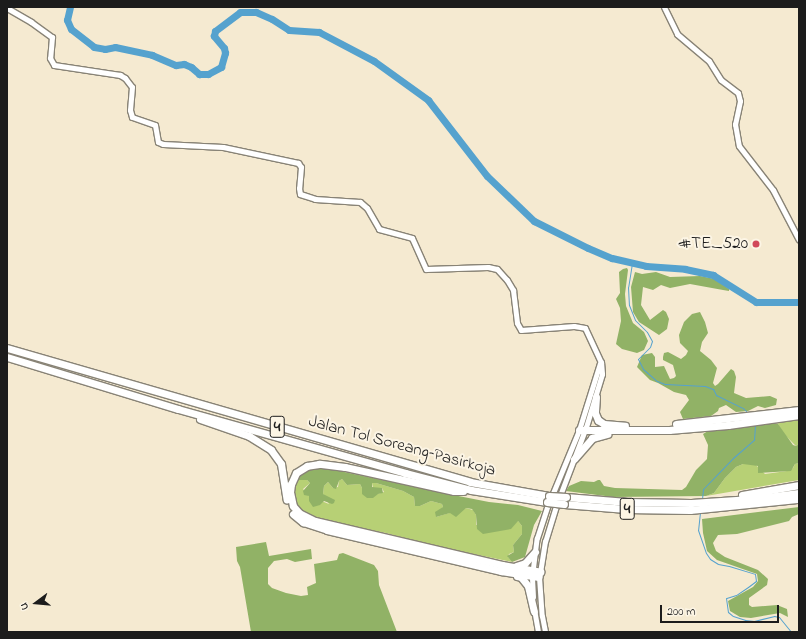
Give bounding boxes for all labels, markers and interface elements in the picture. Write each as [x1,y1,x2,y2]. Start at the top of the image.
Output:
place label: #TE_520 [678,234,748,254]
marker: #TE_520 [751,239,761,249]
street label: Jalan Tol Soreang–Pasirkoja [306,411,498,481]
road number: 4 [269,413,285,441]
road number: 4 [619,495,635,523]
north arrow [16,583,56,623]
scale bar [662,597,781,623]
text: U [16,601,33,612]
text: 200 m [667,603,696,621]

